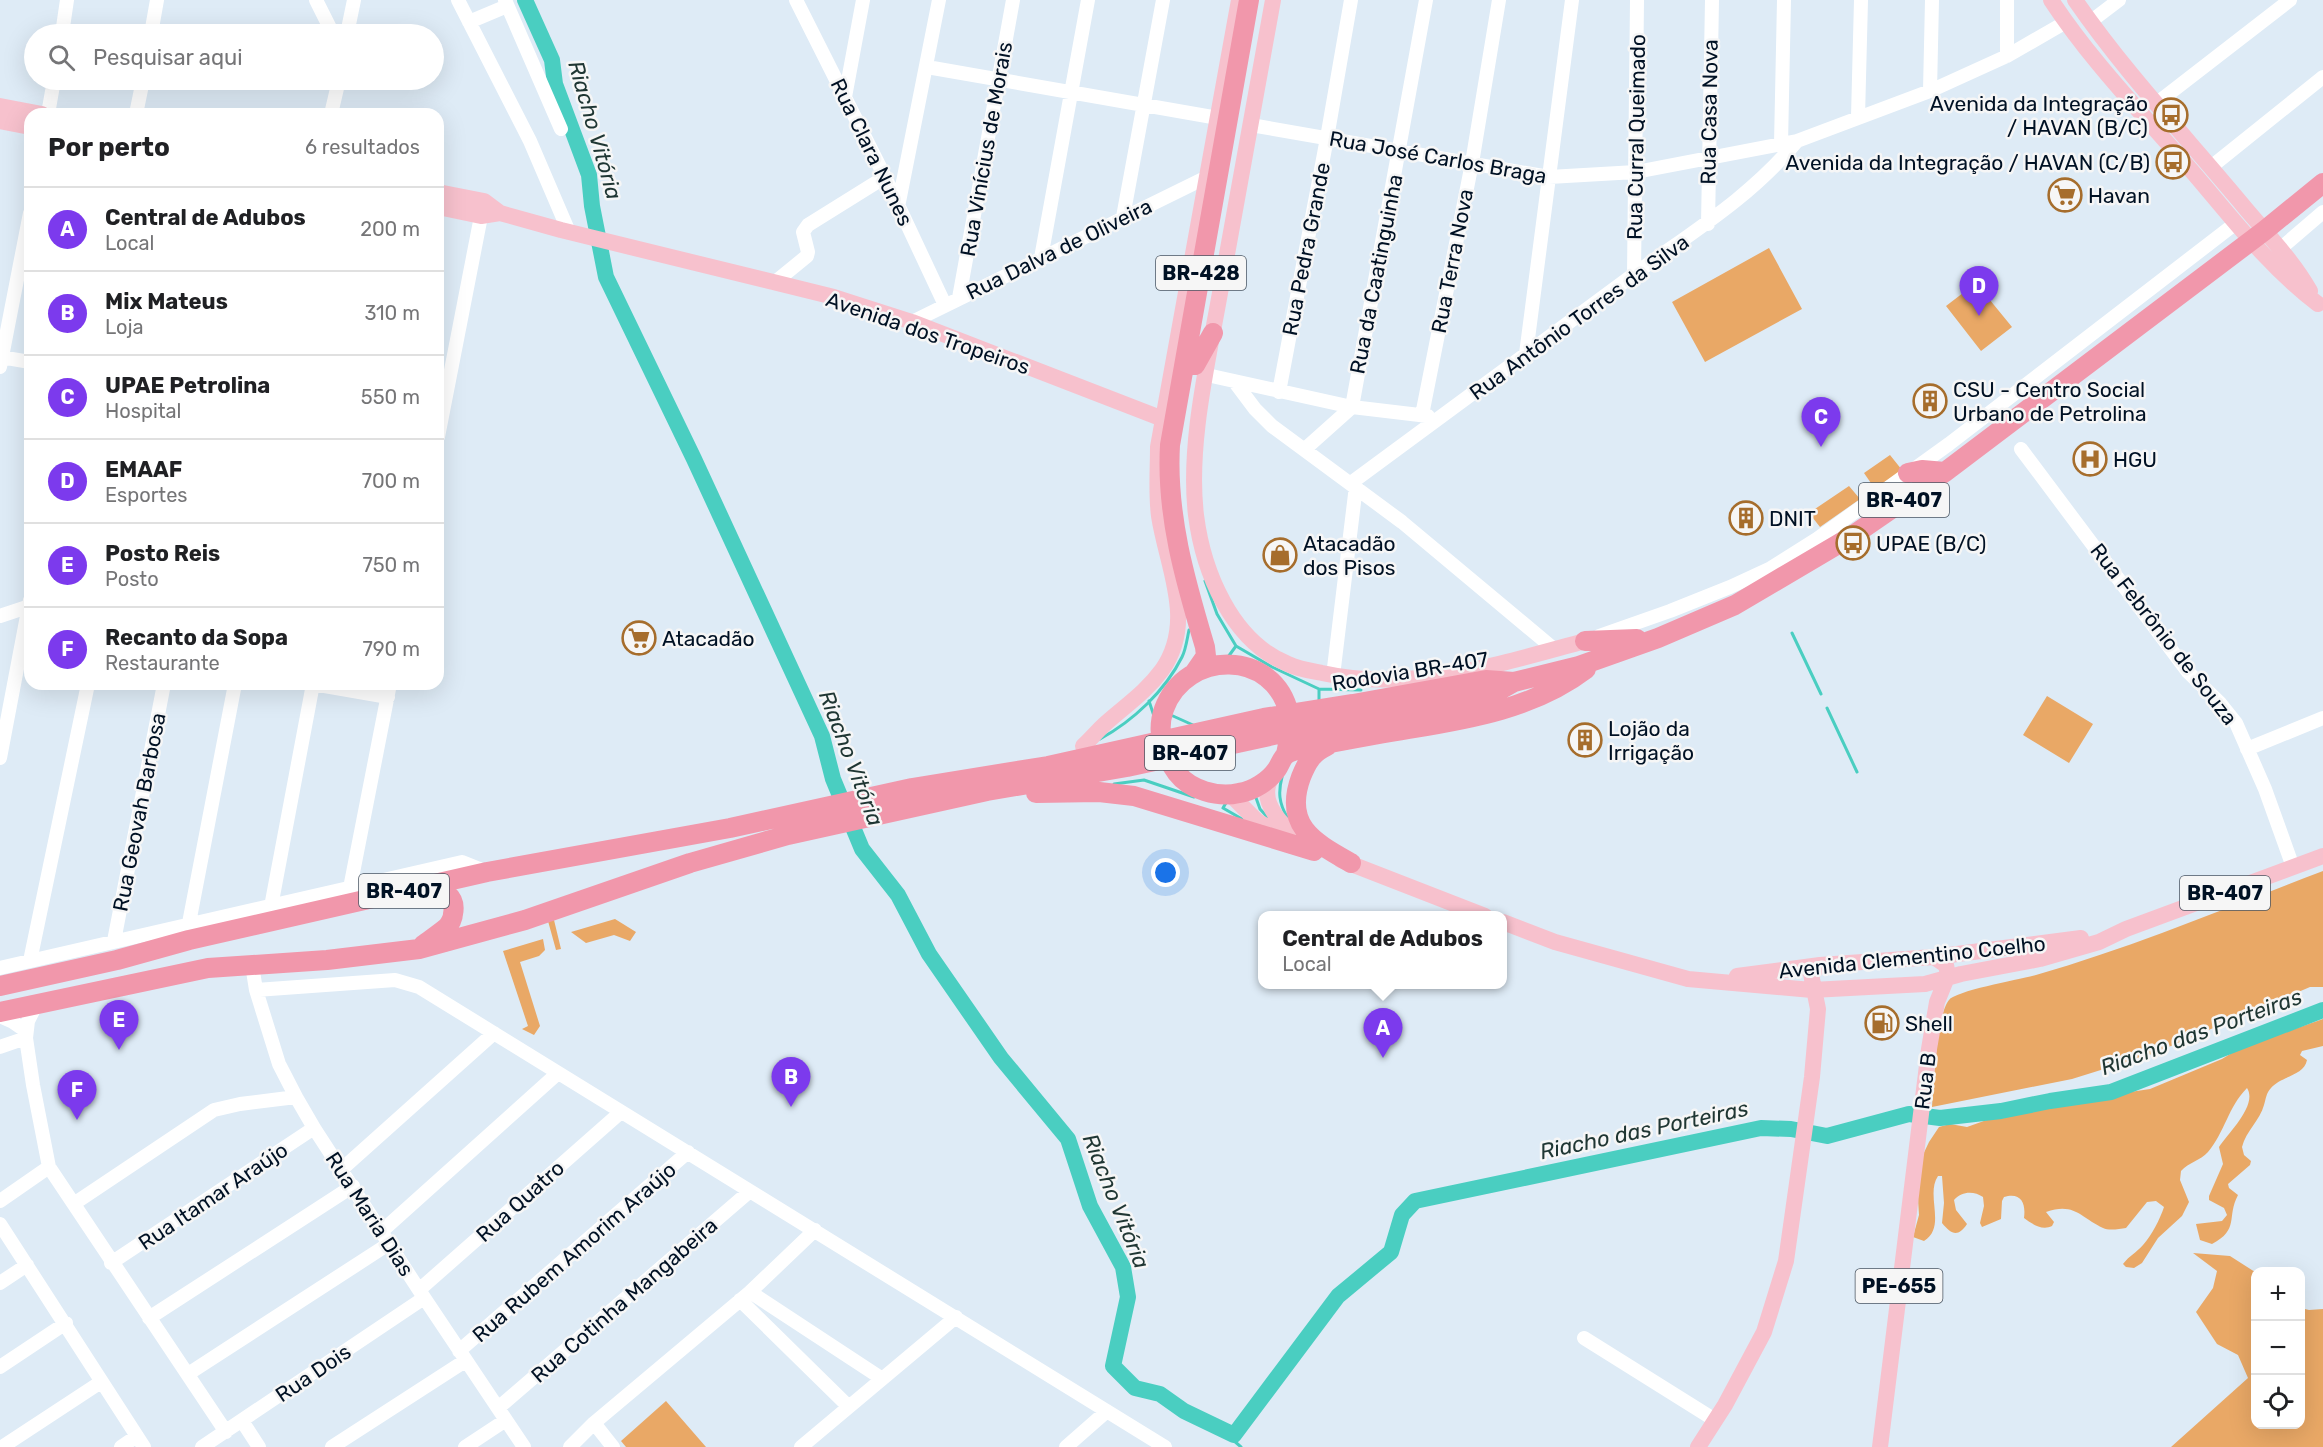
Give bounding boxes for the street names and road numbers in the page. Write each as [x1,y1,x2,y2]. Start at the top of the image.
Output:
street label: Rua Curral Queimado [1622,34,1650,240]
street label: Rua Casa Nova [1695,39,1723,185]
street label: Rua Vinícius de Morais [955,40,1017,258]
street label: Rua Clara Nunes [826,74,918,230]
street label: Rua José Carlos Braga [1327,126,1549,188]
street label: Rua Pedra Grande [1277,160,1335,338]
street label: Rua da Caatinguinha [1344,172,1408,376]
street label: Rua Terra Nova [1426,187,1478,335]
street label: Rua Dalva de Oliveira [962,193,1156,305]
street label: Rua Antônio Torres da Silva [1465,229,1693,405]
road number: BR-428 [1156,256,1246,290]
street label: Avenida dos Tropeiros [823,286,1033,380]
road number: BR-407 [1859,483,1949,517]
street label: Rua Febrônio de Souza [2085,538,2243,730]
street label: Rodovia BR-407 [1330,646,1490,696]
street label: Rua Geovah Barbosa [107,710,171,914]
road number: BR-407 [1145,736,1235,770]
road number: BR-407 [359,874,449,908]
road number: BR-407 [2180,876,2270,910]
street label: Avenida Clementino Coelho [1777,931,2047,983]
street label: Rua B [1909,1051,1941,1111]
street label: Rua Itamar Araújo [134,1137,292,1255]
street label: Rua Maria Dias [321,1147,419,1281]
street label: Rua Quatro [471,1155,569,1247]
street label: Rua Rubem Amorim Araújo [467,1157,681,1347]
street label: Rua Cotinha Mangabeira [526,1212,722,1388]
road number: PE-655 [1856,1269,1942,1303]
street label: Rua Dois [271,1339,355,1407]

